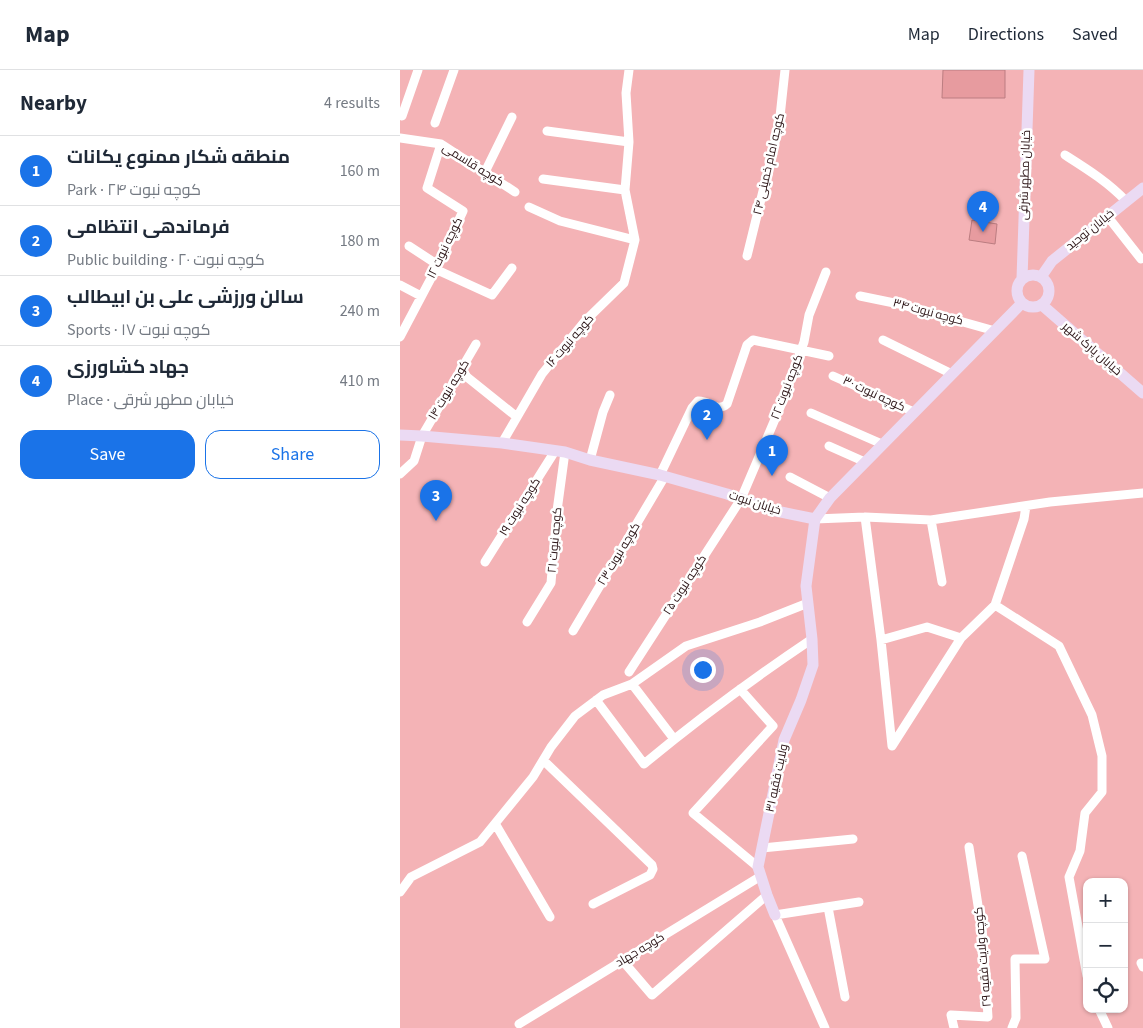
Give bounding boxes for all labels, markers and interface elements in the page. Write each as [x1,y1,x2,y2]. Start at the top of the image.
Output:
text: Map [25,17,70,52]
text: Map [908,22,940,47]
text: Directions [968,22,1044,47]
text: Saved [1072,22,1118,47]
text: Nearby [20,88,87,118]
text: 4 results [324,92,380,114]
street label: کوچه امام خمینی ۲۴ [749,111,789,217]
street label: خیابان مطهر شرقی [1015,130,1035,220]
street label: کوچه قاسمی [439,139,507,191]
text: منطقه شکار ممنوع یکانات [67,144,290,171]
text: 1 [32,160,40,182]
text: 160 m [340,160,380,182]
text: Park · کوچه نبوت ۲۴ [67,179,201,201]
pin: 4 [967,191,999,232]
street label: خیابان توحید [1062,205,1118,255]
text: فرماندهی انتظامی [67,214,230,241]
street label: کوچه نبوت ۱۲ [423,215,467,281]
text: 2 [32,230,40,252]
text: 180 m [340,230,380,252]
text: Public building · کوچه نبوت ۲۰ [67,249,265,271]
text: سالن ورزشی علی بن ابیطالب [67,284,304,311]
street label: کوچه نبوت ۳۴ [891,294,965,330]
text: 3 [32,300,40,322]
text: 240 m [340,300,380,322]
street label: کوچه نبوت ۱۶ [542,311,598,371]
street label: خیابان پارک شهر [1058,318,1126,380]
text: Sports · کوچه نبوت ۱۷ [67,319,211,341]
street label: کوچه نبوت ۲۲ [767,352,807,422]
text: جهاد کشاورزی [67,354,189,381]
street label: کوچه نبوت ۱۴ [424,357,474,423]
text: 4 [32,370,40,392]
text: 410 m [340,370,380,392]
street label: کوچه نبوت ۳۰ [840,372,908,416]
text: Place · خیابان مطهر شرقی [67,389,234,411]
pin: 2 [691,399,723,440]
button: Save [20,430,195,479]
button: Share [205,430,380,479]
pin: 1 [756,435,788,476]
street label: کوچه نبوت ۱۹ [495,475,545,539]
pin: 3 [420,480,452,521]
street label: خیابان نبوت [727,487,783,519]
street label: کوچه نبوت ۲۱ [544,506,566,574]
street label: کوچه نبوت ۲۳ [594,519,644,589]
street label: کوچه نبوت ۲۵ [659,551,711,619]
your location [690,657,716,683]
street label: ولایت فقیه ۳۱ [761,742,793,814]
map controls [1083,878,1128,1013]
button: + [1083,878,1128,923]
street label: کوچه ولایت فقیه ۲۹ [970,906,996,1008]
button: − [1083,923,1128,968]
street label: کوچه جهاد [612,929,668,971]
button: locate [1083,968,1128,1013]

